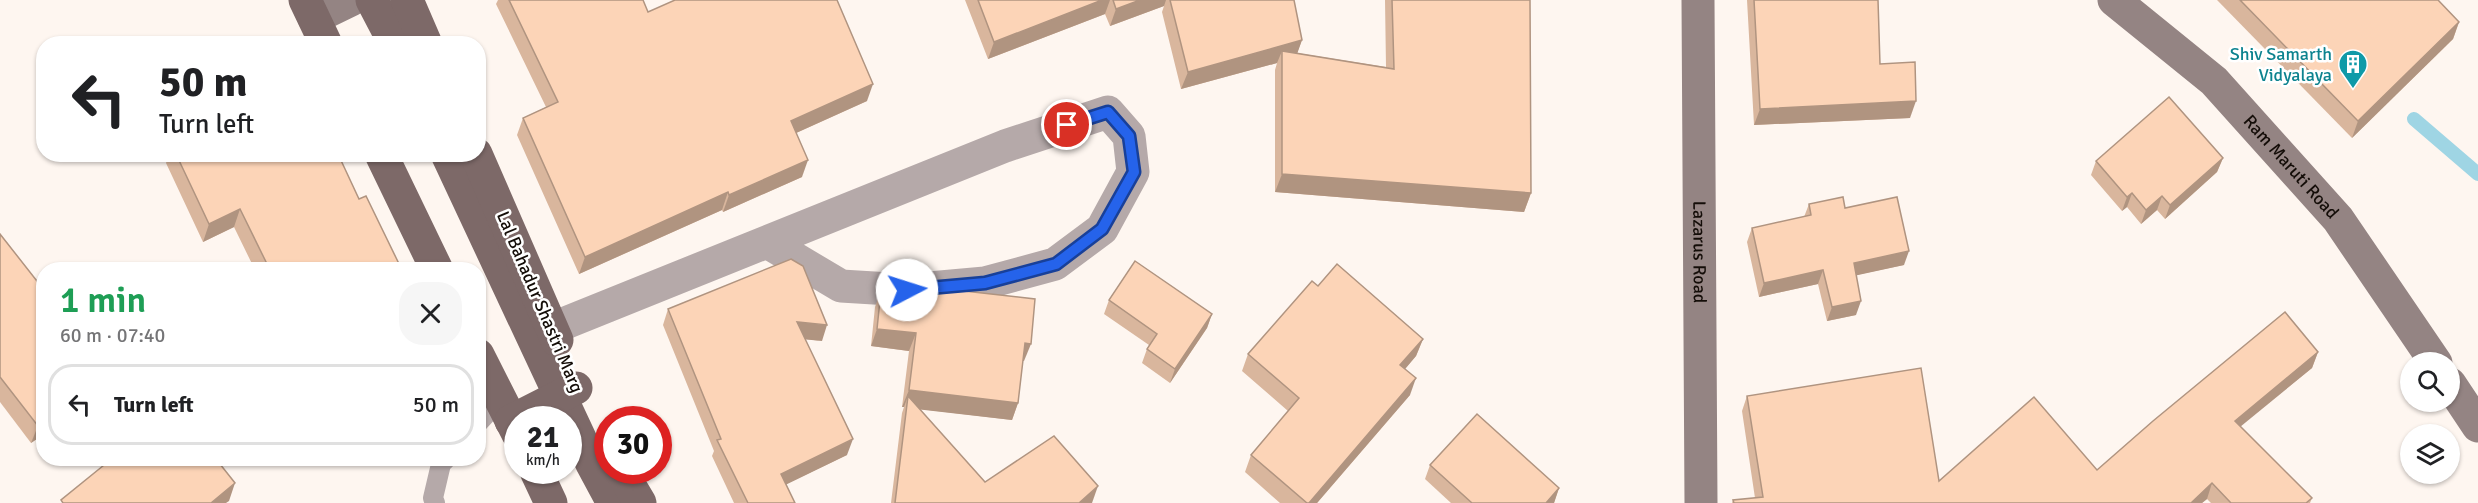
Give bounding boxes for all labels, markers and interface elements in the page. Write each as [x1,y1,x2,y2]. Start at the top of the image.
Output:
place label: Shiv Samarth Vidyalaya [2230,43,2332,86]
building icon: Shiv Samarth Vidyalaya [2337,48,2369,90]
text: 50 m [159,57,248,108]
icon: left [60,60,138,138]
pin [1041,99,1092,150]
text: Turn left [159,108,254,141]
icon: arrive [1050,108,1083,141]
street label: Ram Maruti Road [2239,110,2343,223]
street label: Lazarus Road [1688,201,1711,303]
street label: Lal Bahadur Shastri Marg [492,208,588,396]
position arrow [875,258,939,322]
text: 1 min [60,278,146,323]
button: close [399,282,462,345]
text: 60 m · 07:40 [60,323,165,348]
map controls [2400,352,2460,484]
button: search [2400,352,2460,412]
icon: left [63,388,96,421]
text: Turn left [114,391,194,418]
text: 50 m [413,391,459,418]
speed limit sign: 30 [594,406,672,484]
text: 21 [527,419,559,456]
button: layers [2400,424,2460,484]
text: km/h [526,451,560,469]

